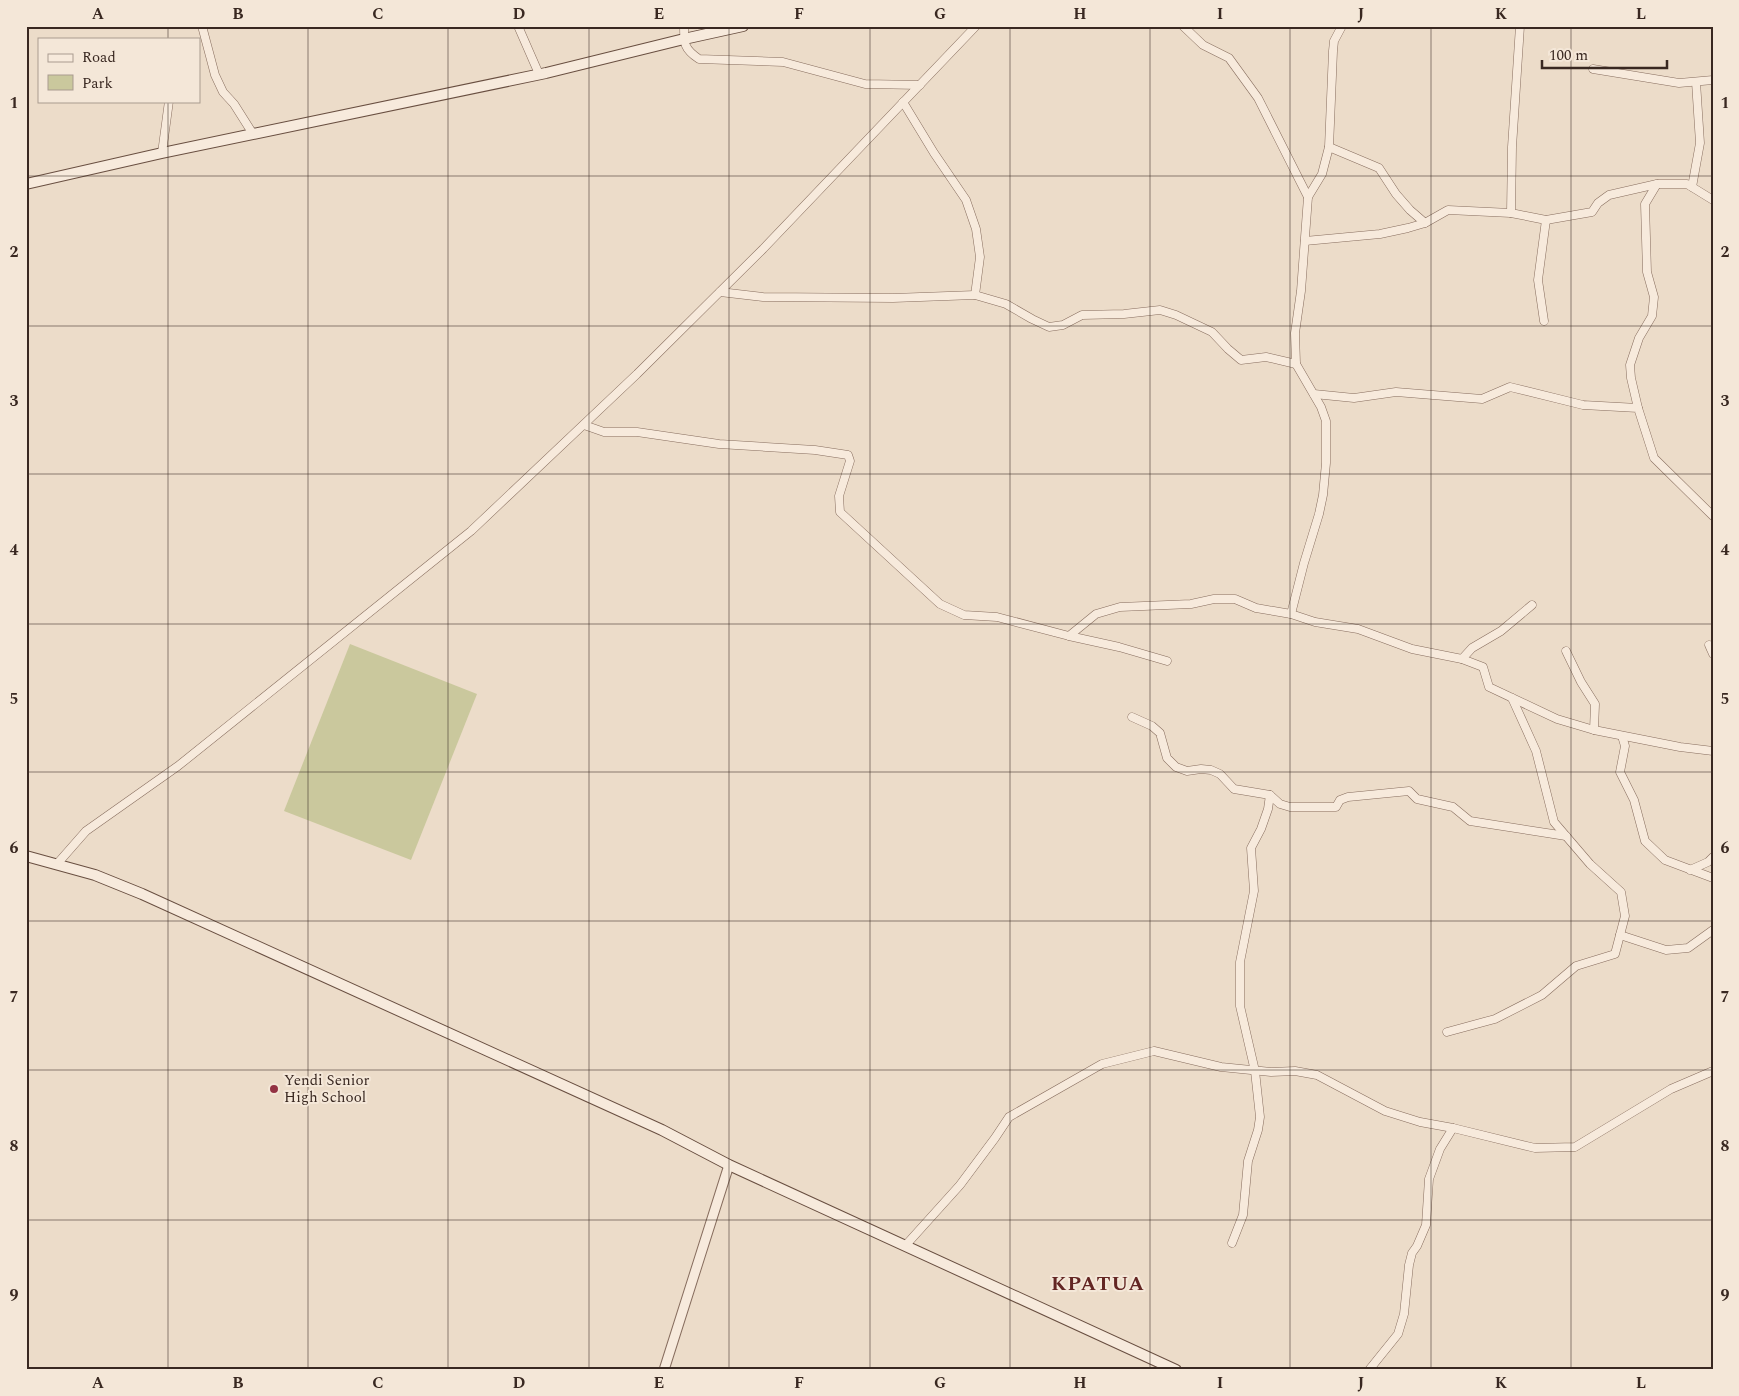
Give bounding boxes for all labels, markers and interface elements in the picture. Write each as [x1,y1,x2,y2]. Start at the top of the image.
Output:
text: A [92,2,105,26]
text: B [232,2,244,26]
text: C [372,2,384,26]
text: D [513,2,526,26]
text: E [654,2,664,26]
text: F [794,2,804,26]
text: G [934,2,946,26]
text: H [1073,2,1087,26]
text: I [1217,2,1223,26]
text: J [1358,2,1365,26]
text: K [1495,2,1508,26]
text: L [1636,2,1646,26]
legend [38,38,200,102]
scale bar [1542,38,1666,70]
text: 100 m [1549,44,1588,67]
text: Road [82,46,116,69]
text: Park [82,72,113,95]
text: 1 [10,91,18,115]
text: 1 [1721,91,1729,115]
text: 2 [10,240,19,264]
text: 2 [1721,240,1730,264]
text: 3 [10,389,19,413]
text: 3 [1721,389,1730,413]
text: 4 [10,538,19,562]
text: 4 [1721,538,1730,562]
text: 5 [10,687,18,711]
text: 5 [1721,687,1729,711]
text: 6 [10,836,19,860]
text: 6 [1721,836,1730,860]
text: 7 [10,985,19,1009]
text: 7 [1721,985,1730,1009]
place label: Yendi Senior High School [284,1069,370,1109]
marker: Yendi Senior High School [268,1083,280,1095]
text: 8 [10,1134,19,1158]
text: 8 [1721,1134,1730,1158]
district label: KPATUA [1051,1269,1145,1299]
text: 9 [10,1283,19,1307]
text: 9 [1721,1283,1730,1307]
text: A [92,1371,105,1395]
text: B [232,1371,244,1395]
text: C [372,1371,384,1395]
text: D [513,1371,526,1395]
text: E [654,1371,664,1395]
text: F [794,1371,804,1395]
text: G [934,1371,946,1395]
text: H [1073,1371,1087,1395]
text: I [1217,1371,1223,1395]
text: J [1358,1371,1365,1395]
text: K [1495,1371,1508,1395]
text: L [1636,1371,1646,1395]

